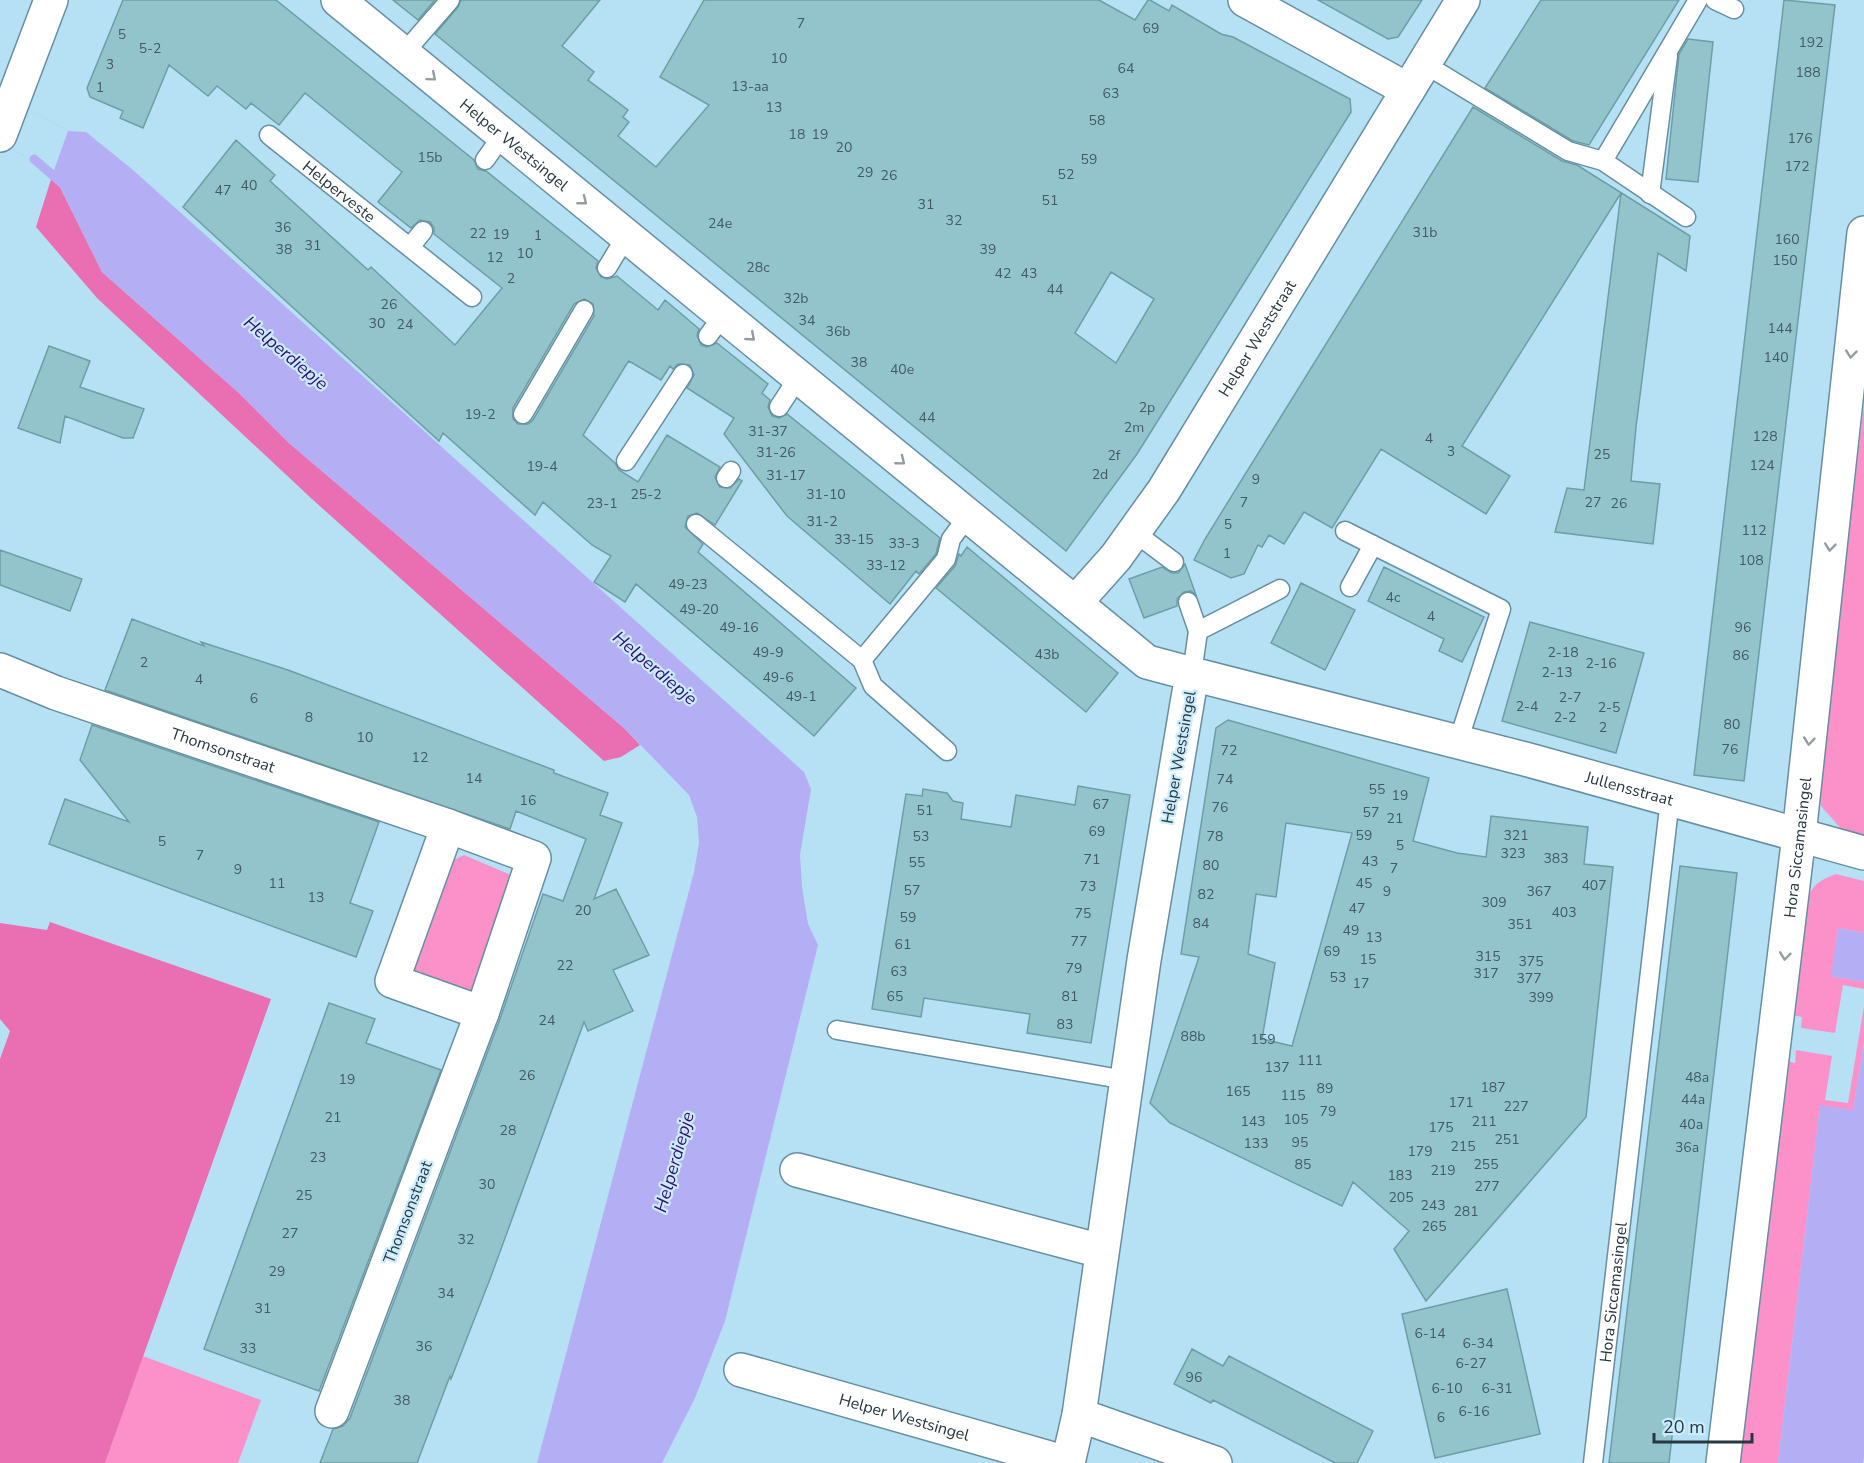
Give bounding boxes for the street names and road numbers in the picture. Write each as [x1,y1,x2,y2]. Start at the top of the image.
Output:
street label: Helper Westsingel [455,94,573,197]
street label: Helperveste [298,156,380,228]
street label: Helper Weststraat [1214,276,1302,401]
street label: Helper Westsingel [1156,689,1202,825]
street label: Thomsonstraat [168,723,278,779]
street label: Jullensstraat [1582,766,1676,812]
street label: Hora Siccamasingel [1779,776,1817,919]
street label: Thomsonstraat [378,1157,438,1267]
street label: Hora Siccamasingel [1595,1221,1633,1364]
street label: Helper Westsingel [836,1389,972,1447]

